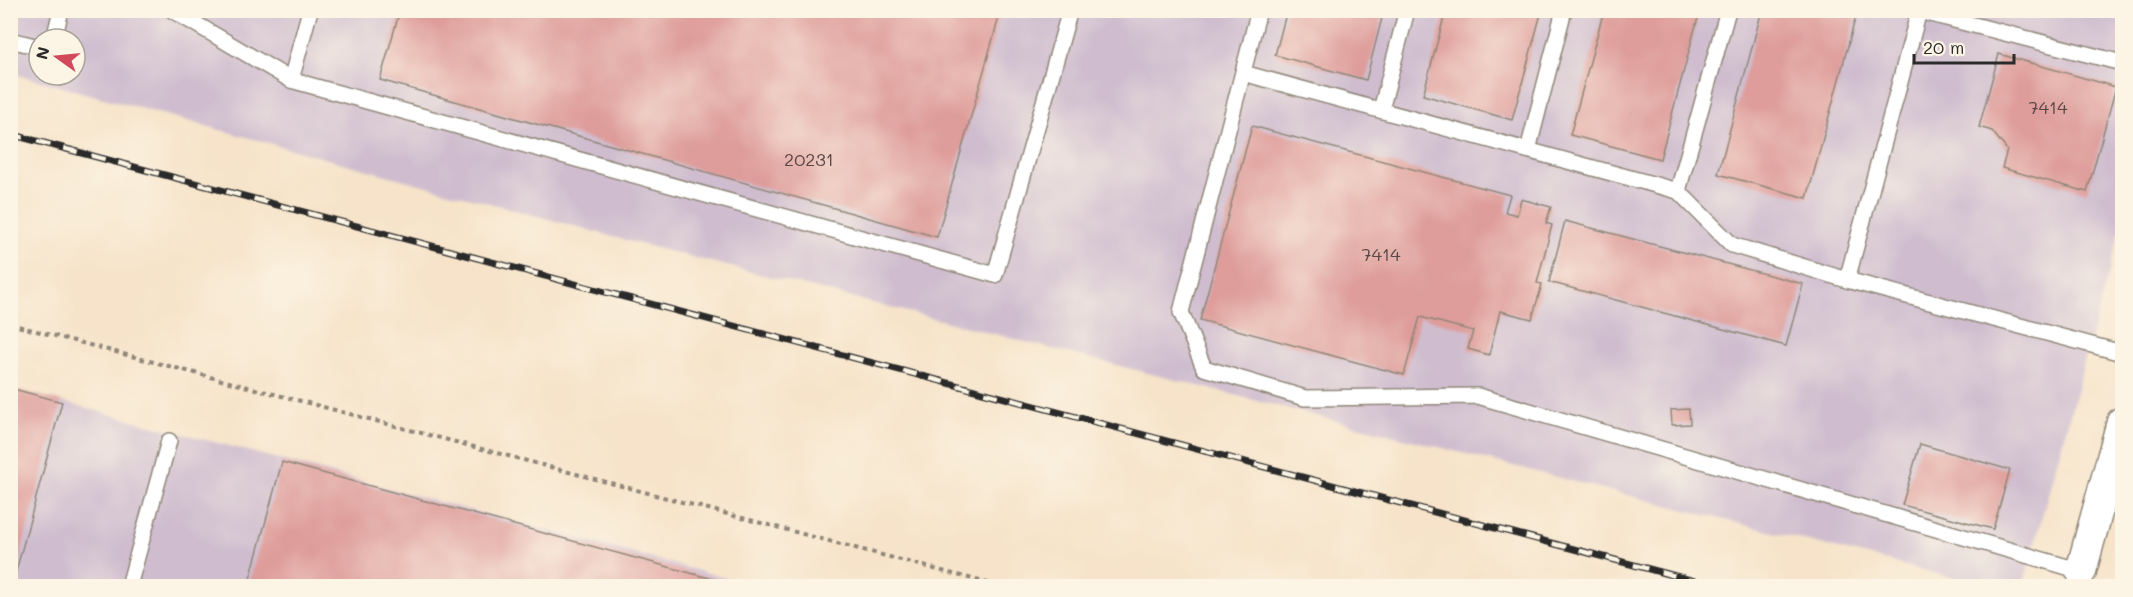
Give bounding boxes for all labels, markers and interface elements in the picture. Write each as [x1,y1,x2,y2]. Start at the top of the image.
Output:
north arrow [27,27,87,87]
scale bar [1914,27,2014,65]
text: 20 m [1923,35,1964,59]
text: N [30,44,54,62]
house number: 7414 [2028,95,2068,119]
house number: 20231 [784,147,834,171]
house number: 7414 [1361,242,1401,266]

